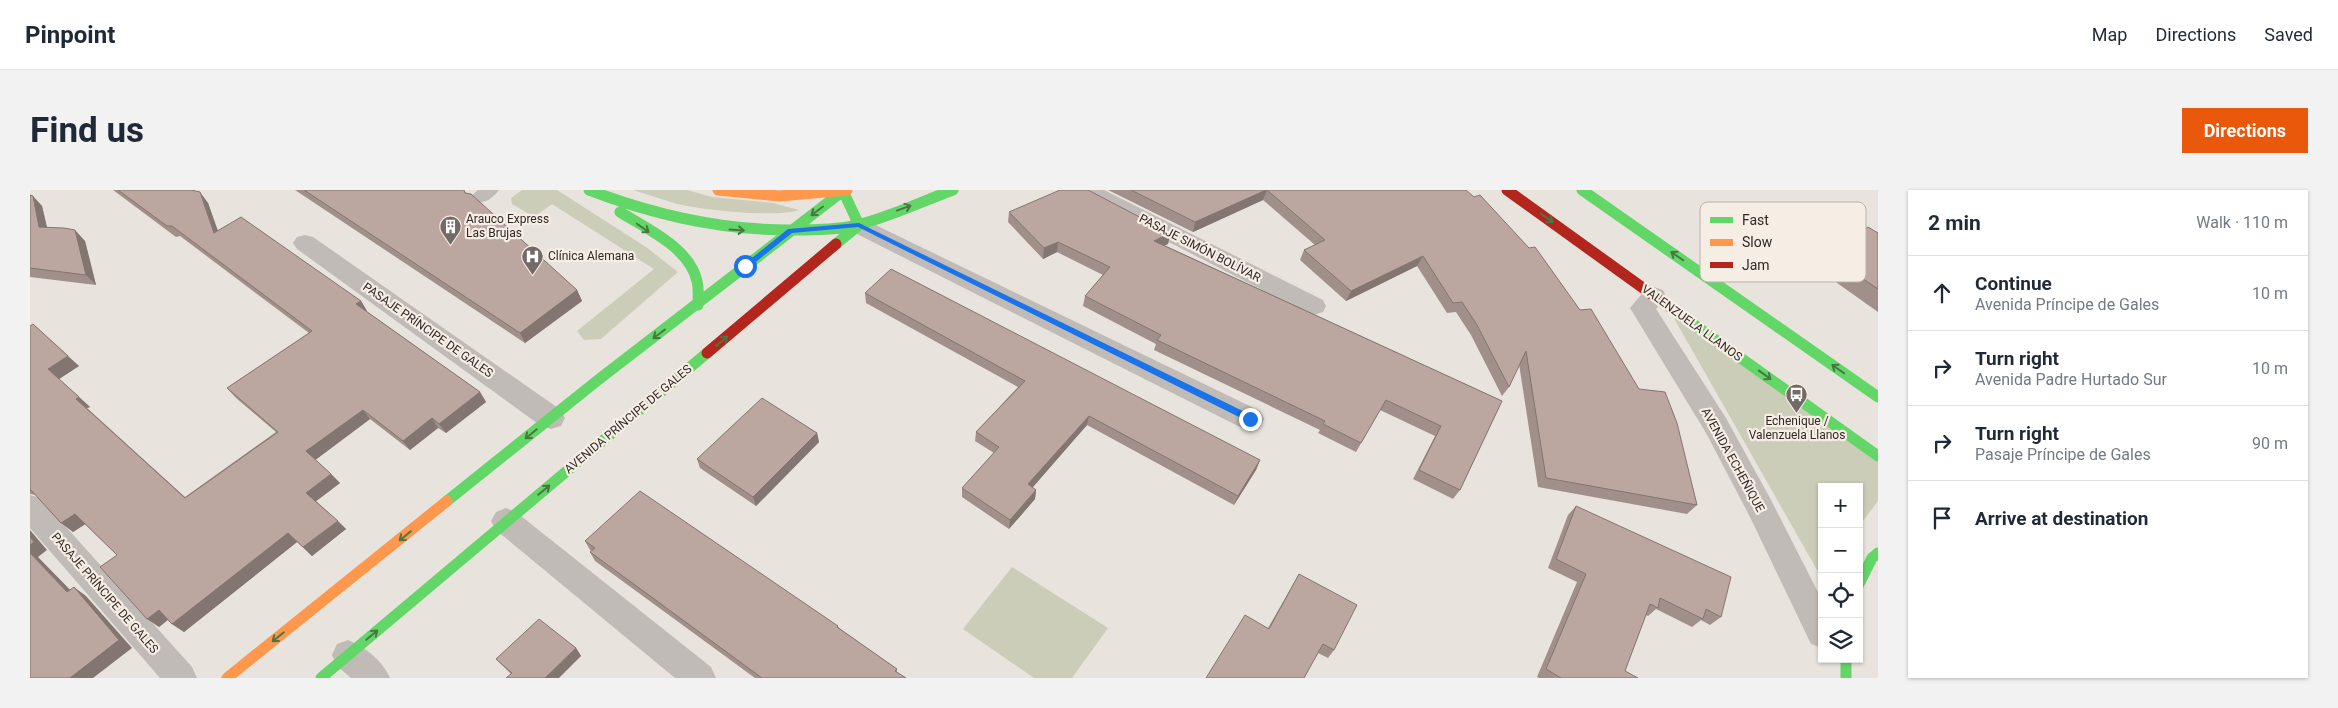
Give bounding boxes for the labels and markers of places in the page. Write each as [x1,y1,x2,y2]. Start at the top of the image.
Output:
place label: Arauco Express Las Brujas [466,212,549,240]
building icon: Arauco Express Las Brujas [438,214,462,245]
hospital icon: Clínica Alemana [520,244,544,275]
place label: Clínica Alemana [548,249,634,263]
bus stop icon: Echenique / Valenzuela Llanos [1785,382,1809,413]
place label: Echenique / Valenzuela Llanos [1749,414,1845,442]

